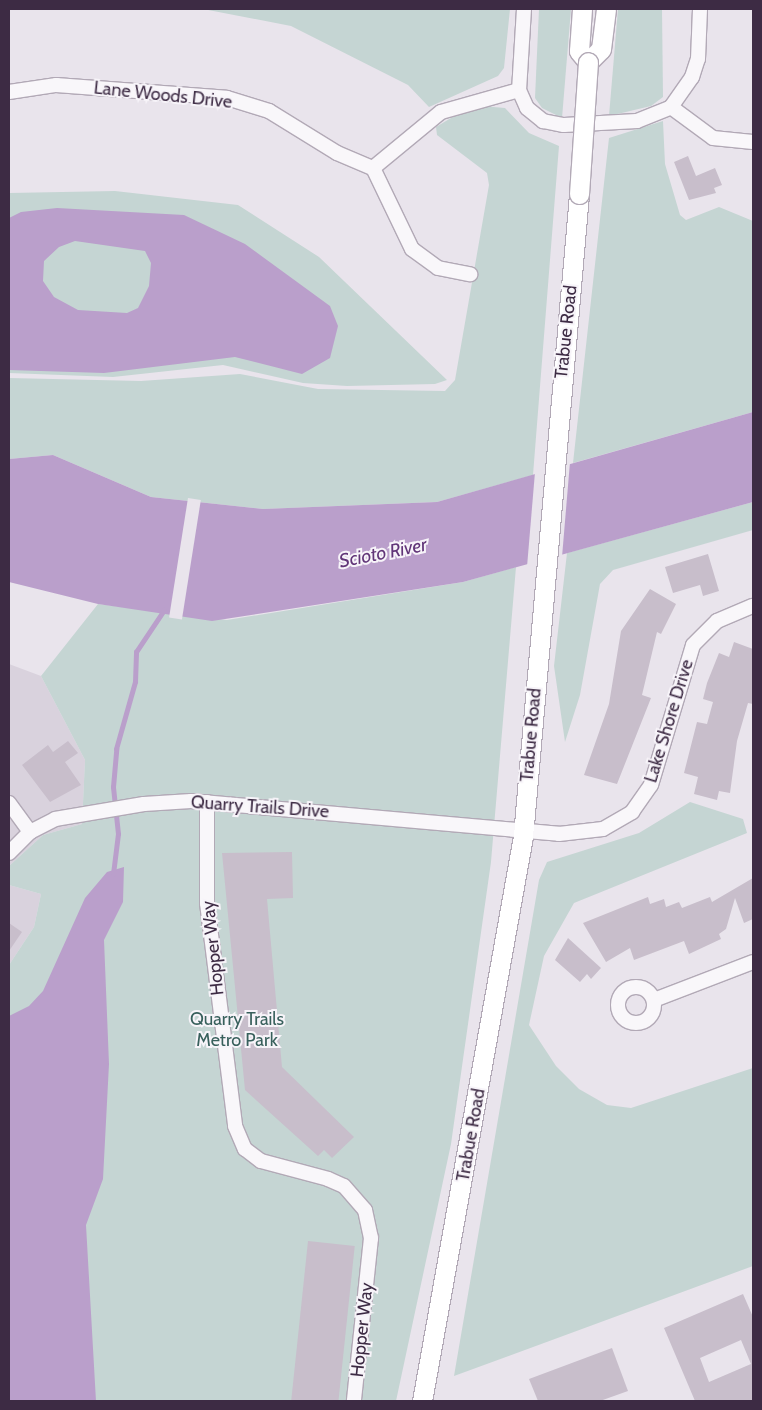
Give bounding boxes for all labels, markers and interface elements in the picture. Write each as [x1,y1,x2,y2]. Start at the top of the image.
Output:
street label: Lane Woods Drive [93,77,233,113]
street label: Trabue Road [550,284,582,380]
water label: Scioto River [337,533,429,573]
street label: Lake Shore Drive [640,657,698,785]
street label: Trabue Road [516,687,546,783]
street label: Quarry Trails Drive [190,791,330,823]
street label: Hopper Way [197,900,229,996]
park label: Quarry Trails Metro Park [190,1009,284,1052]
street label: Trabue Road [452,1087,490,1183]
street label: Hopper Way [346,1282,378,1378]

